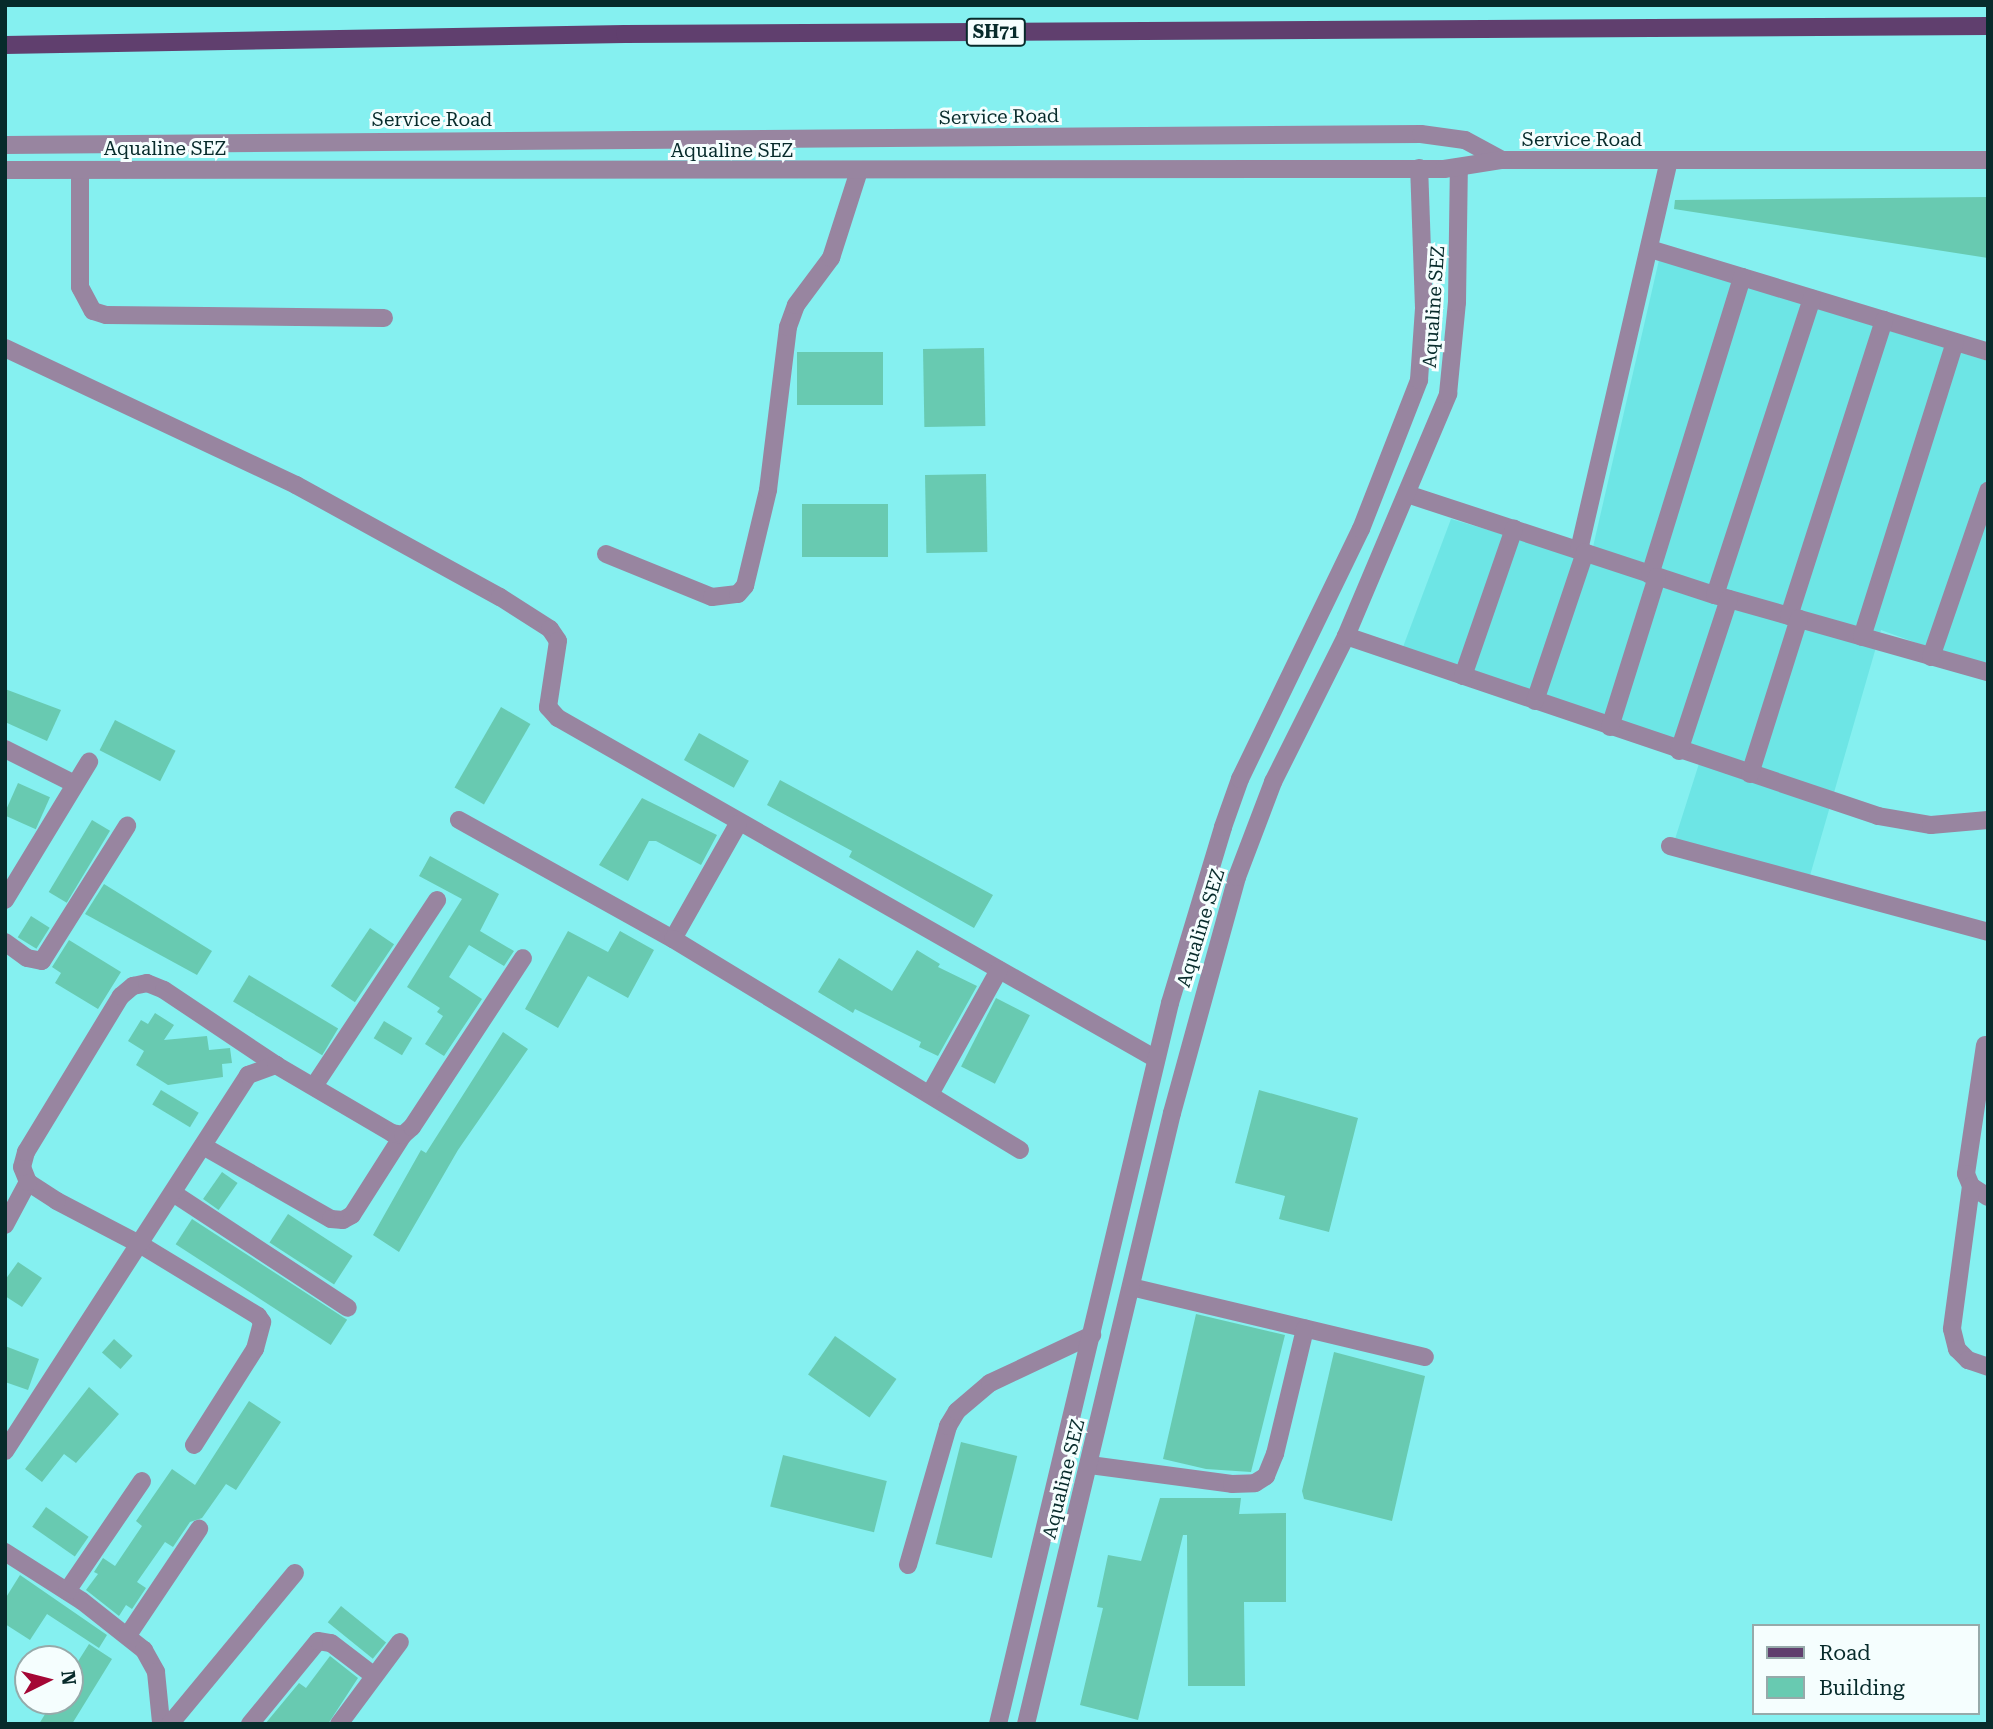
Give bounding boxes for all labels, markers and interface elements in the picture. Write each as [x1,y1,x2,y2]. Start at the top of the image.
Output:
road number: SH71 [964,17,1028,46]
street label: Service Road [939,105,1059,129]
street label: Service Road [372,109,492,131]
street label: Service Road [1522,129,1642,151]
street label: Aqualine SEZ [104,138,226,160]
street label: Aqualine SEZ [671,140,793,162]
street label: Aqualine SEZ [1418,245,1450,369]
street label: Aqualine SEZ [1172,866,1230,990]
street label: Aqualine SEZ [1038,1417,1090,1541]
legend [1752,1624,1979,1715]
text: Road [1819,1641,1871,1665]
north arrow [14,1645,84,1715]
text: N [56,1669,81,1686]
text: Building [1819,1676,1905,1700]

